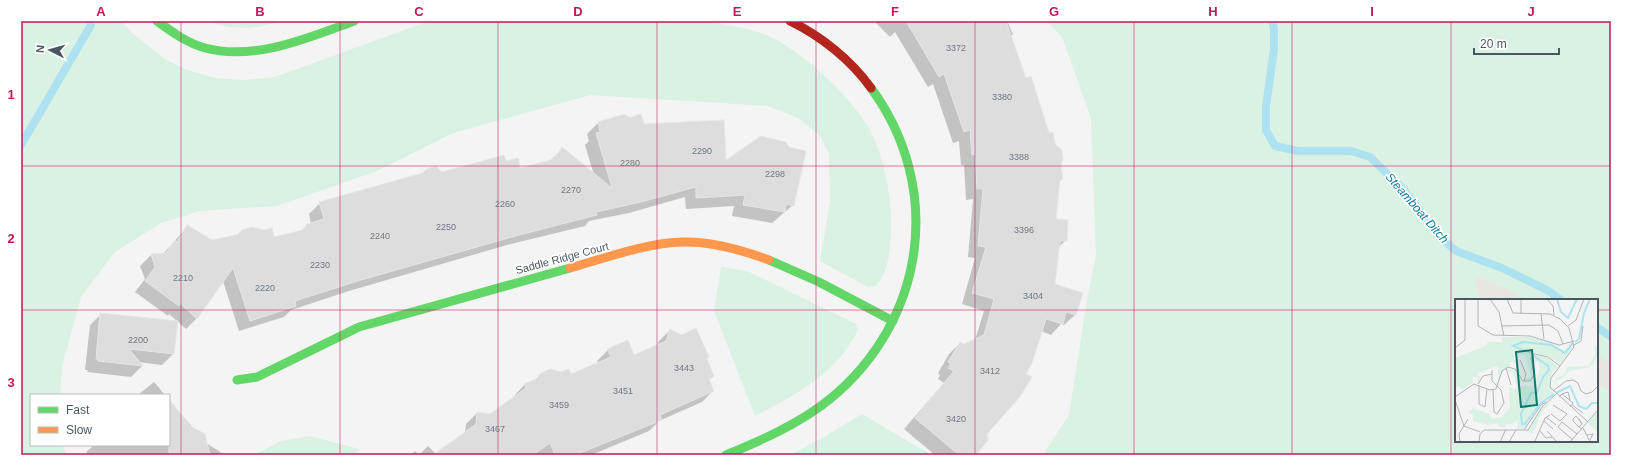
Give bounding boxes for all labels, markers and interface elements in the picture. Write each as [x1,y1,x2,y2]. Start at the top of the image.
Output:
text: A [96,4,106,19]
text: B [255,4,265,19]
text: C [414,4,424,19]
text: D [573,4,583,19]
text: E [733,4,742,19]
text: F [891,4,899,19]
text: G [1049,4,1059,19]
text: H [1208,4,1218,19]
text: I [1370,4,1374,19]
text: J [1527,4,1535,19]
north arrow [30,30,70,70]
scale bar [1474,30,1559,56]
text: 20 m [1480,37,1507,51]
house number: 3372 [946,43,966,53]
text: N [34,44,46,54]
text: 1 [7,87,15,102]
house number: 3380 [992,92,1012,102]
house number: 2290 [692,146,712,156]
house number: 3388 [1009,152,1029,162]
house number: 2280 [620,158,640,168]
house number: 2298 [765,169,785,179]
water label: Steamboat Ditch [1383,170,1452,246]
house number: 2270 [561,185,581,195]
house number: 2260 [495,199,515,209]
house number: 2250 [436,222,456,232]
house number: 3396 [1014,225,1034,235]
text: 2 [7,231,15,246]
house number: 2240 [370,231,390,241]
street label: Saddle Ridge Court [514,240,610,276]
house number: 2230 [310,260,330,270]
house number: 2210 [173,273,193,283]
house number: 2220 [255,283,275,293]
house number: 3404 [1023,291,1043,301]
inset map [1455,299,1598,442]
house number: 2200 [128,335,148,345]
house number: 3443 [674,363,694,373]
house number: 3412 [980,366,1000,376]
text: 3 [7,375,15,390]
house number: 3451 [613,386,633,396]
legend [30,394,170,446]
house number: 3459 [549,400,569,410]
text: Fast [66,403,90,417]
house number: 3420 [946,414,966,424]
text: Slow [66,423,92,437]
house number: 3467 [485,424,505,434]

